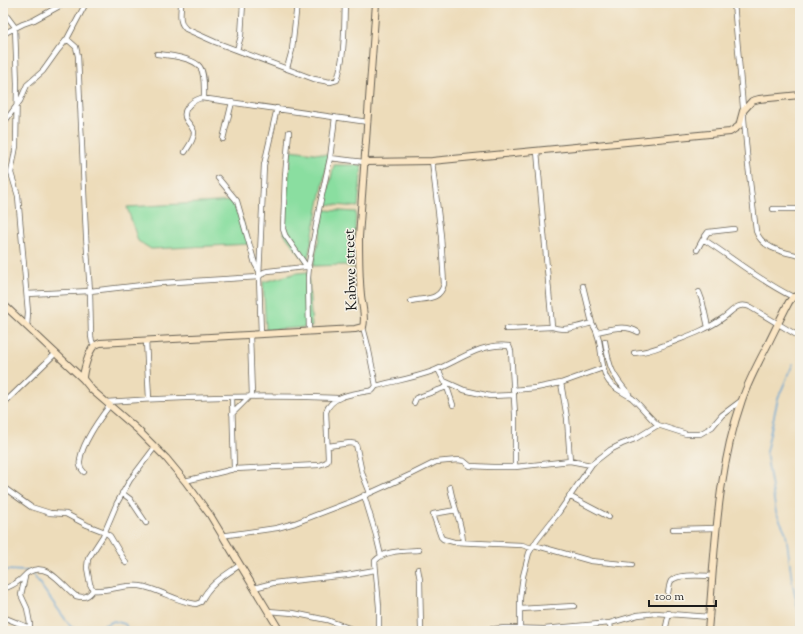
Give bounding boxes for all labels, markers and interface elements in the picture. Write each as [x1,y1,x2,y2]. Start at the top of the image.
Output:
street label: Kabwe street [340,229,363,311]
scale bar [649,582,716,608]
text: 100 m [655,588,684,606]

